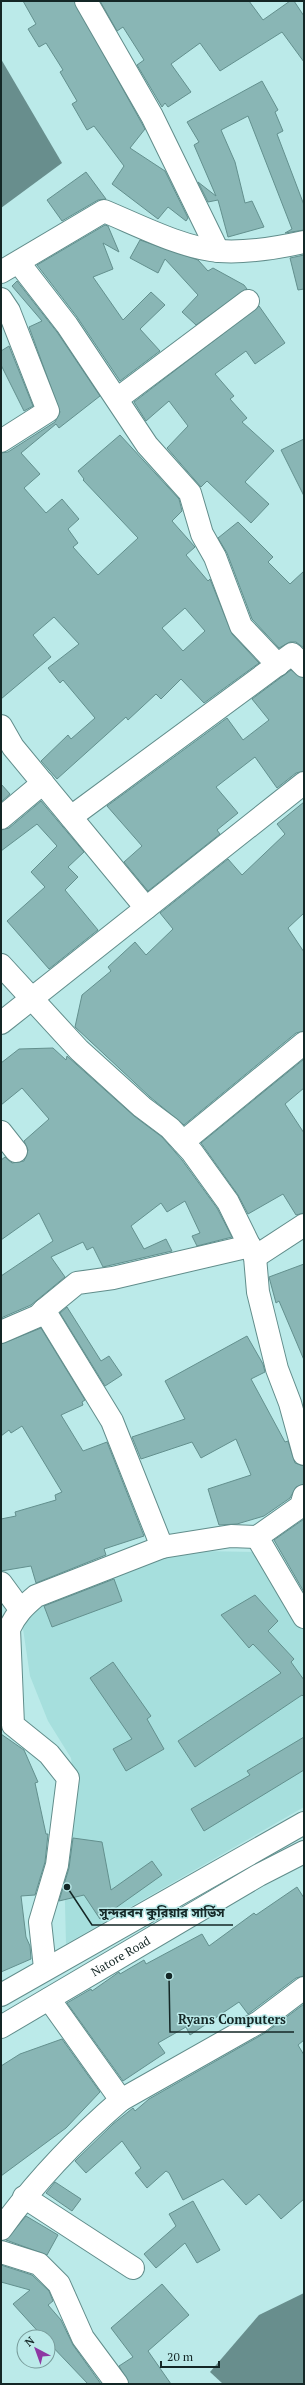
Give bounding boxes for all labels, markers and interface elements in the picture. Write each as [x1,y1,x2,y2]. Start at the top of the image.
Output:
callout: সুন্দরবন কুরিয়ার সার্ভিস [92,1900,233,1925]
text: সুন্দরবন কুরিয়ার সার্ভিস [98,1903,225,1921]
street label: Natore Road [88,1933,153,1979]
callout: Ryans Computers [170,2007,294,2032]
text: Ryans Computers [178,2010,286,2028]
north arrow [16,2329,56,2369]
text: N [22,2333,38,2349]
scale bar [161,2343,219,2369]
text: 20 m [167,2349,194,2364]

